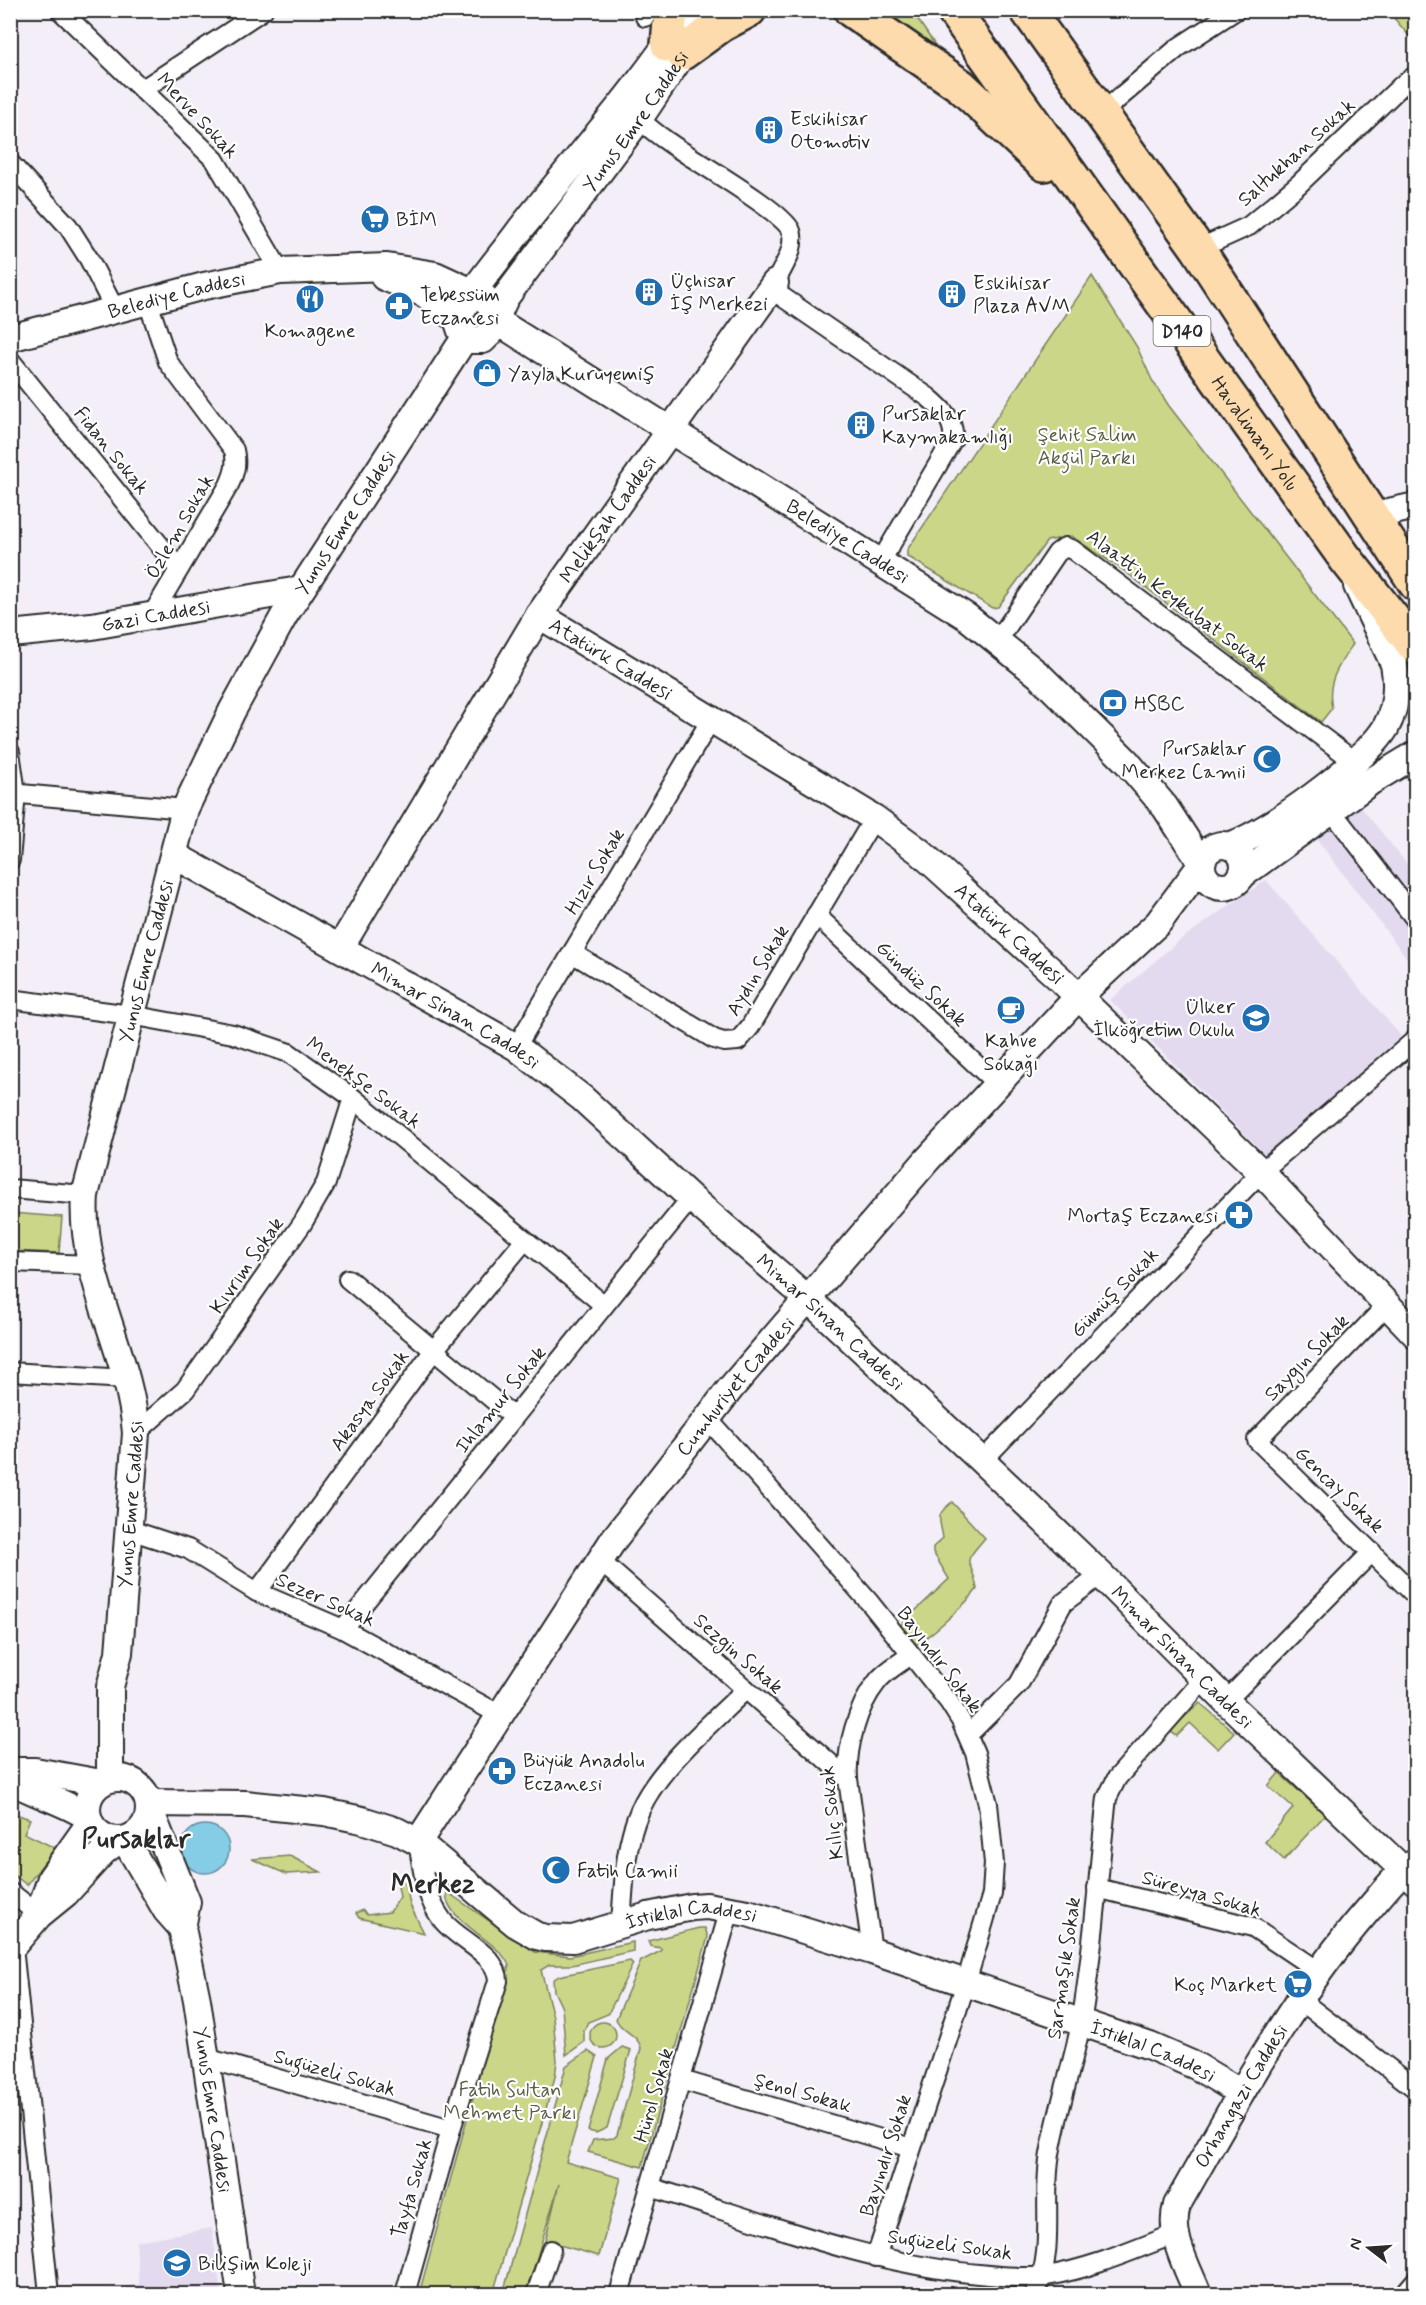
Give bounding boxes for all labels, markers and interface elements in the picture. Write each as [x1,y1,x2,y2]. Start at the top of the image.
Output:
street label: Yunus Emre Caddesi [577,46,696,198]
street label: Merve Sokak [150,67,244,165]
street label: Saltukhan Sokak [1232,93,1362,213]
place label: Eskihisar Otomotiv [790,106,870,156]
building icon: Eskihisar Otomotiv [753,114,785,146]
supermarket icon: BİM [359,203,391,235]
place label: BİM [396,207,437,234]
street label: Belediye Caddesi [105,266,248,326]
place label: Üçhisar İş Merkezi [670,268,768,318]
place label: Eskihisar Plaza AVM [973,270,1070,320]
building icon: Üçhisar İş Merkezi [633,276,665,308]
building icon: Eskihisar Plaza AVM [936,278,968,310]
place label: Tebessüm Eczanesi [420,282,500,332]
restaurant icon: Komagene [294,283,326,315]
pharmacy icon: Tebessüm Eczanesi [383,290,415,322]
road number: D140 [1154,316,1210,346]
place label: Komagene [264,318,356,346]
shop icon: Yayla Kuruyemiş [471,357,503,389]
place label: Yayla Kuruyemiş [508,361,655,388]
street label: Havalimanı Yolu [1204,371,1305,497]
street label: Fidan Sokak [67,401,155,501]
place label: Pursaklar Kaymakamlığı [882,401,1013,451]
building icon: Pursaklar Kaymakamlığı [845,409,877,441]
park label: Şehit Salim Akgül Parkı [1037,422,1137,474]
street label: Yunus Emre Caddesi [289,445,403,601]
street label: Melikşah Caddesi [554,450,664,589]
street label: Özlem Sokak [140,470,221,584]
street label: Belediye Caddesi [780,494,914,591]
street label: Alaattin Keykubat Sokak [1080,524,1274,679]
street label: Gazi Caddesi [99,594,212,639]
street label: Atatürk Caddesi [543,612,677,708]
bank icon: HSBC [1097,687,1129,719]
place label: HSBC [1134,691,1185,718]
place label: Pursaklar Merkez Camii [1122,736,1247,786]
mosque icon: Pursaklar Merkez Camii [1251,743,1283,775]
street label: Hızır Sokak [559,824,632,920]
street label: Yunus Emre Caddesi [113,877,181,1046]
street label: Atatürk Caddesi [948,878,1070,991]
street label: Aydın Sokak [720,920,796,1021]
street label: Gündüz Sokak [869,935,972,1033]
street label: Mimar Sinan Caddesi [366,956,545,1076]
cafe icon: Kahve Sokağı [995,994,1027,1026]
place label: Ülker İlköğretim Okulu [1093,994,1236,1044]
school or university icon: Ülker İlköğretim Okulu [1240,1002,1272,1034]
place label: Kahve Sokağı [984,1028,1038,1078]
street label: Menekşe Sokak [300,1031,426,1136]
pharmacy icon: Mortaş Eczanesi [1223,1199,1255,1231]
place label: Mortaş Eczanesi [1067,1203,1218,1230]
street label: Kıvrım Sokak [204,1212,291,1320]
street label: Gümüş Sokak [1065,1242,1165,1344]
street label: Mimar Sinan Caddesi [750,1248,910,1397]
street label: Saygın Sokak [1259,1308,1356,1408]
street label: Cumhuriyet Caddesi [671,1311,802,1462]
street label: Ihlamur Sokak [450,1341,553,1459]
street label: Akasya Sokak [324,1345,416,1457]
street label: Yunus Emre Caddesi [112,1419,151,1589]
street label: Gencay Sokak [1288,1440,1390,1540]
street label: Sezer Sokak [272,1567,379,1634]
street label: Mimar Sinan Caddesi [1104,1580,1259,1735]
street label: Bayındır Sokak [890,1601,988,1719]
street label: Sezgin Sokak [687,1608,789,1701]
place label: Büyük Anadolu Eczanesi [523,1748,645,1798]
pharmacy icon: Büyük Anadolu Eczanesi [486,1755,518,1787]
street label: Kılıç Sokak [814,1765,851,1861]
district label: Pursaklar [82,1823,191,1857]
mosque icon: Fatih Camii [540,1854,572,1886]
place label: Fatih Camii [577,1858,678,1885]
street label: Süreyya Sokak [1139,1864,1265,1924]
district label: Merkez [391,1868,475,1902]
street label: İstiklal Caddesi [622,1893,760,1937]
street label: Sarmaşık Sokak [1041,1895,1088,2041]
supermarket icon: Koç Market [1282,1968,1314,2000]
place label: Koç Market [1174,1972,1277,1999]
street label: İstiklal Caddesi [1086,2015,1221,2090]
street label: Orhangazi Caddesi [1189,2019,1295,2173]
street label: Yunus Emre Caddesi [186,2025,238,2195]
street label: Sugüzeli Sokak [270,2043,399,2106]
street label: Hürol Sokak [628,2045,681,2146]
street label: Şenol Sokak [751,2067,854,2120]
park label: Fatih Sultan Mehmet Parkı [443,2077,577,2127]
street label: Bayındır Sokak [854,2091,919,2220]
street label: Tayfa Sokak [385,2135,440,2241]
north arrow [1339,2218,1399,2278]
street label: Sugüzeli Sokak [885,2223,1014,2270]
text: N [1344,2236,1368,2252]
school or university icon: Bilişim Koleji [161,2247,193,2279]
place label: Bilişim Koleji [198,2251,312,2278]

